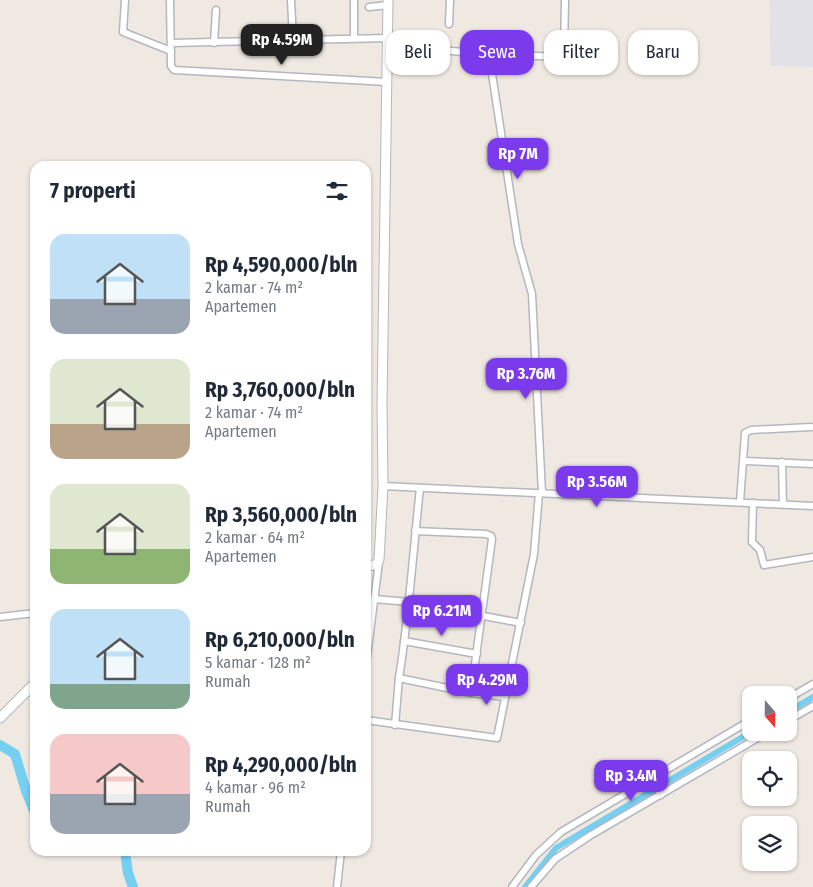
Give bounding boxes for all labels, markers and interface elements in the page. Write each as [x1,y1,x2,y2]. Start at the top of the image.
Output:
pin: Rp 4.59M [230,23,334,66]
text: Rp 4.59M [252,30,312,49]
chip: Beli [386,30,450,75]
chip: Sewa [460,30,534,75]
chip: Filter [544,30,618,75]
chip: Baru [628,30,698,75]
pin: Rp 7M [483,138,553,180]
text: Rp 7M [498,144,538,163]
icon: filters [323,177,351,205]
text: 7 properti [50,178,136,204]
text: Rp 4,590,000/bln [205,252,357,278]
icon: home [90,254,150,314]
text: 2 kamar · 74 m² [205,278,303,297]
text: Apartemen [205,297,277,316]
pin: Rp 3.76M [474,358,578,400]
text: Rp 3.76M [497,364,555,383]
text: Rp 3,760,000/bln [205,377,355,403]
icon: home [90,379,150,439]
text: 2 kamar · 74 m² [205,403,303,422]
text: Apartemen [205,422,277,441]
pin: Rp 3.56M [545,466,649,508]
text: Rp 3.56M [567,472,627,491]
text: Rp 3,560,000/bln [205,502,357,528]
icon: home [90,504,150,564]
text: 2 kamar · 64 m² [205,528,305,547]
text: Apartemen [205,547,277,566]
pin: Rp 6.21M [390,594,494,637]
text: Rp 6.21M [413,601,471,620]
text: Rp 6,210,000/bln [205,627,355,653]
icon: home [90,629,150,689]
text: 5 kamar · 128 m² [205,653,311,672]
pin: Rp 4.29M [435,664,539,706]
text: Rp 4.29M [457,670,517,689]
text: Rumah [205,672,251,691]
north arrow [742,686,798,741]
map controls [742,686,797,871]
button: locate [742,751,797,806]
text: Rp 4,290,000/bln [205,752,357,778]
icon: home [90,754,150,814]
pin: Rp 3.4M [585,760,677,802]
text: Rp 3.4M [605,766,657,785]
text: 4 kamar · 96 m² [205,778,306,797]
text: Rumah [205,797,251,816]
button: layers [742,816,797,871]

